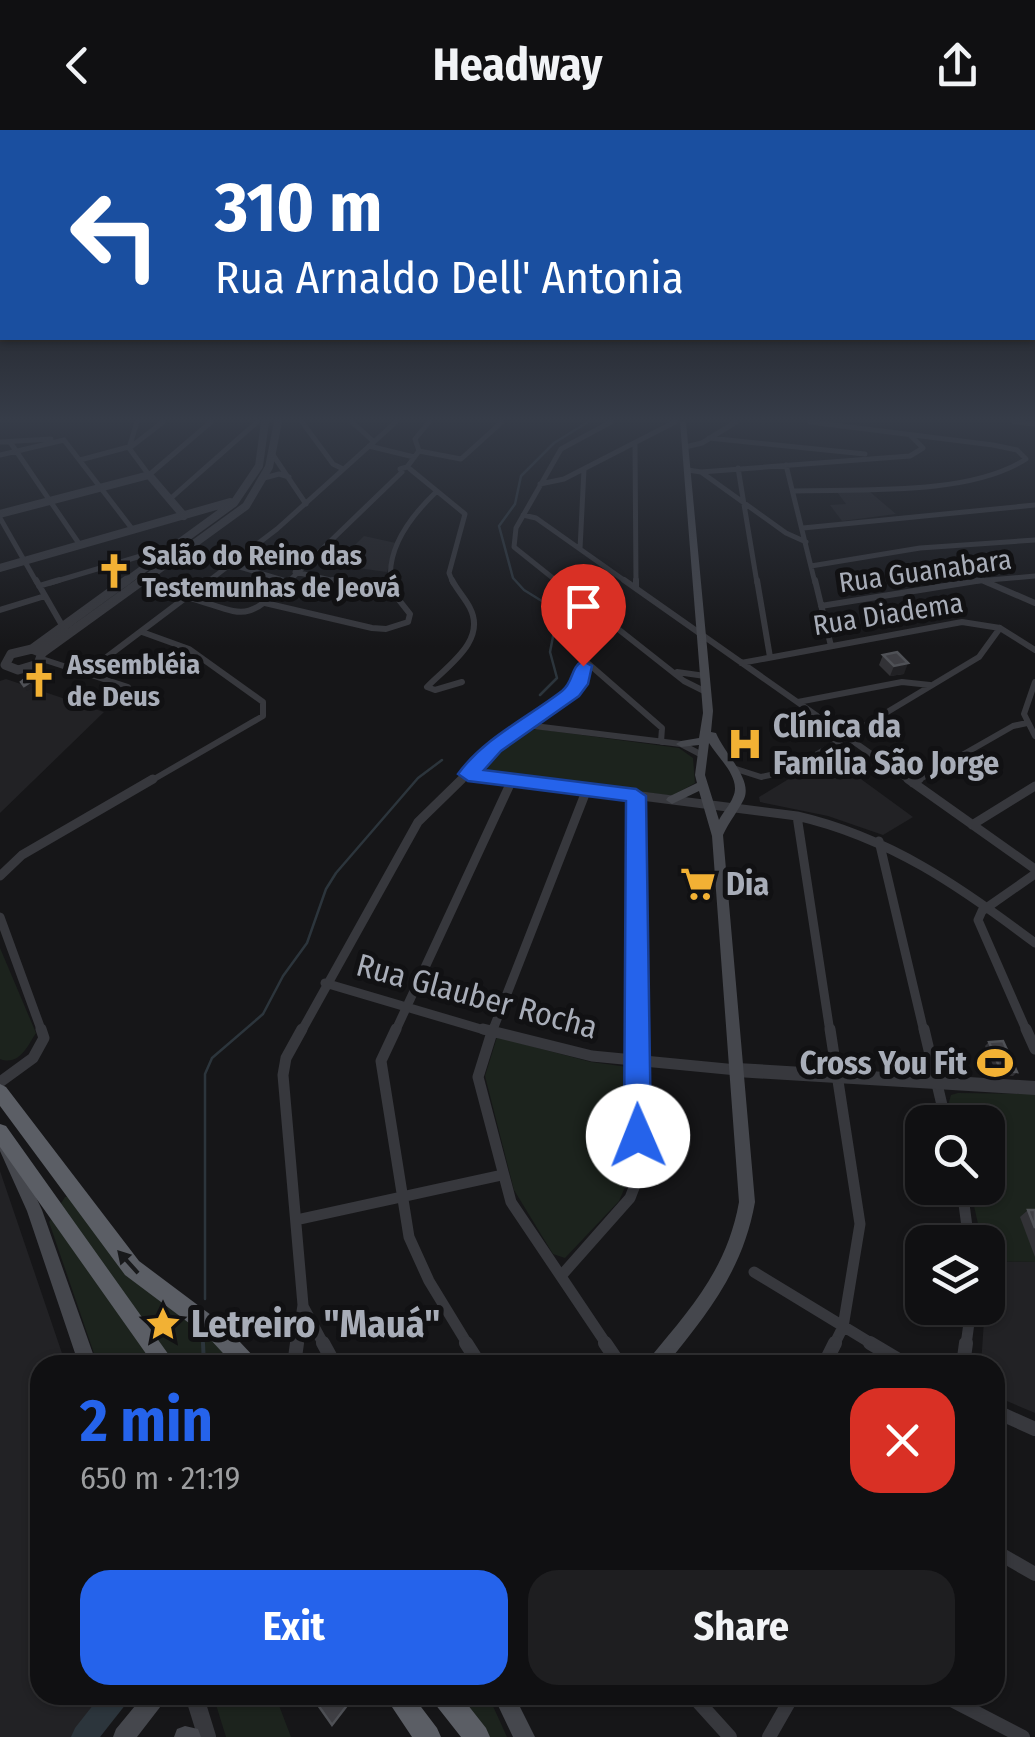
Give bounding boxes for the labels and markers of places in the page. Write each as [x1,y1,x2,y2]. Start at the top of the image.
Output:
place label: Salão do Reino das Testemunhas de Jeová [142,539,400,604]
church icon: Salão do Reino das Testemunhas de Jeová [95,552,133,590]
pin [541,564,626,667]
place label: Assembléia de Deus [66,648,200,713]
church icon: Assembléia de Deus [20,661,58,699]
place label: Clínica da Família São Jorge [773,707,999,782]
hospital icon: Clínica da Família São Jorge [726,725,764,763]
supermarket icon: Dia [679,865,717,903]
place label: Dia [726,865,769,903]
place label: Cross You Fit [800,1044,968,1082]
sports icon: Cross You Fit [976,1044,1014,1082]
place label: Letreiro "Mauá" [191,1301,440,1347]
place icon: Letreiro "Mauá" [144,1305,182,1343]

